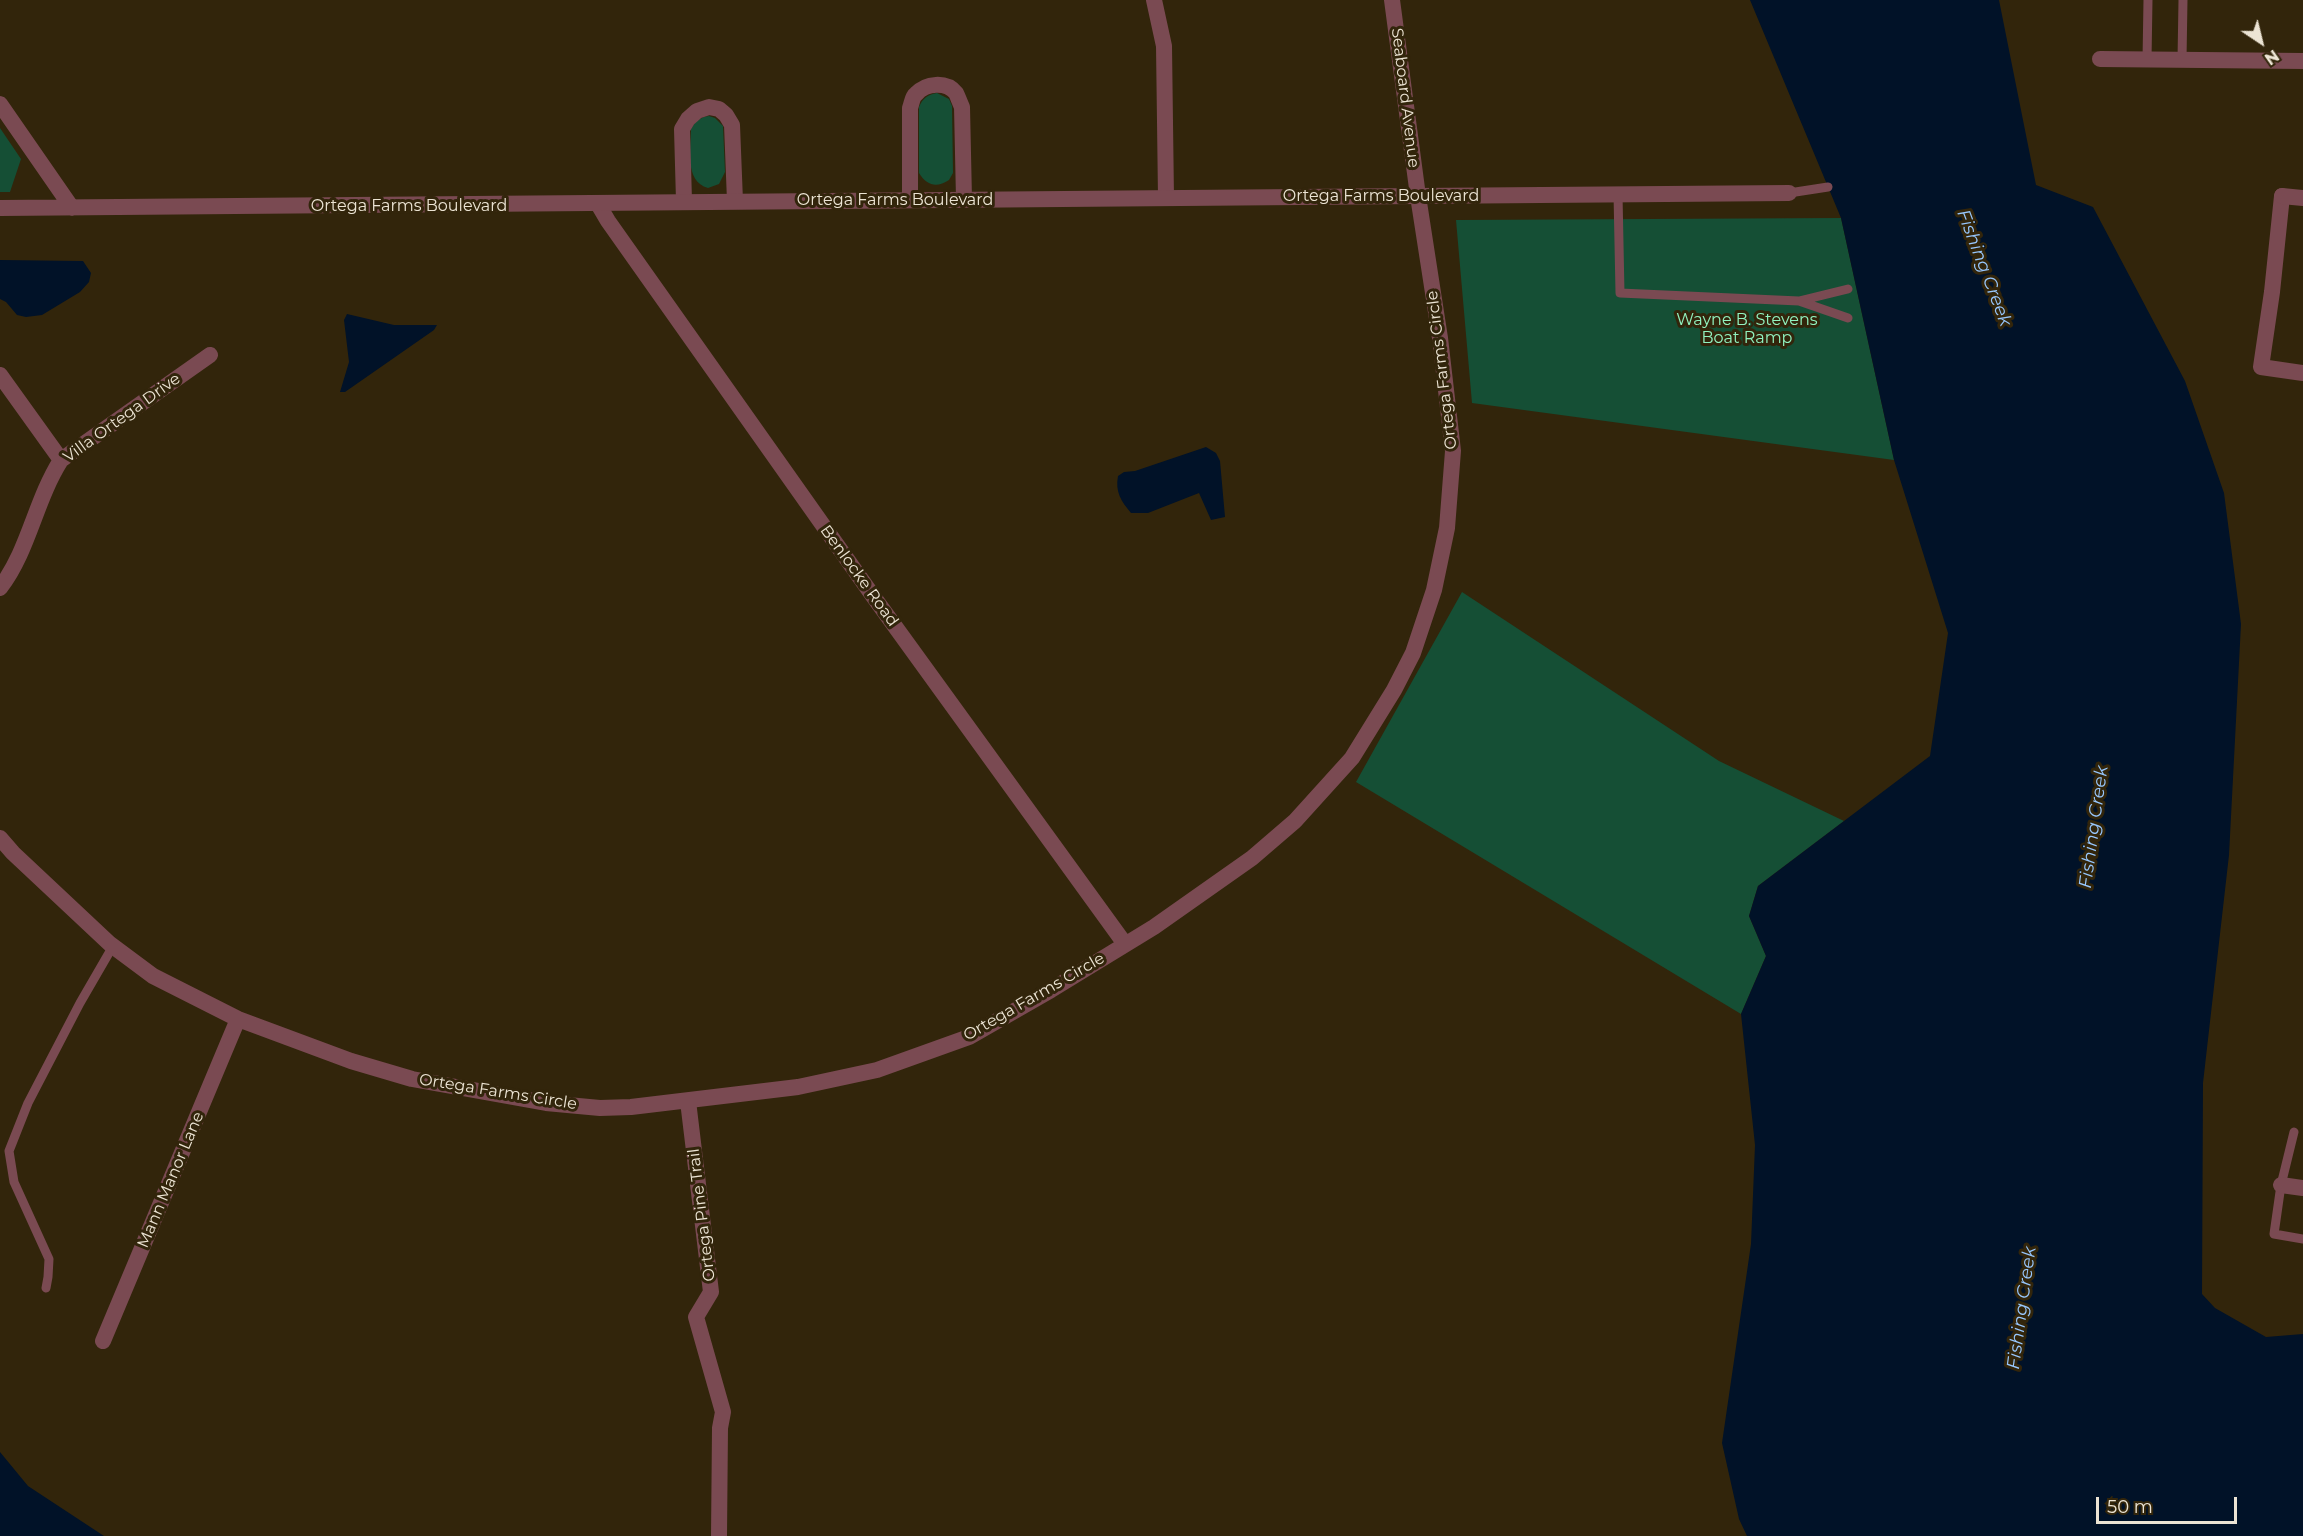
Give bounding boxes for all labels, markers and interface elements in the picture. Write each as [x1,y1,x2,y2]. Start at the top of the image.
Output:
north arrow [2231,12,2291,72]
street label: Seaboard Avenue [1387,27,1423,169]
text: N [2261,46,2282,69]
street label: Ortega Farms Boulevard [1283,186,1479,206]
street label: Ortega Farms Boulevard [797,190,993,210]
street label: Ortega Farms Boulevard [311,196,507,216]
water label: Fishing Creek [1952,206,2016,330]
street label: Ortega Farms Circle [1423,290,1461,450]
park label: Wayne B. Stevens Boat Ramp [1676,310,1818,348]
street label: Villa Ortega Drive [60,369,184,467]
street label: Benlocke Road [816,522,902,630]
water label: Fishing Creek [2075,764,2113,890]
street label: Ortega Farms Circle [960,949,1108,1045]
street label: Ortega Farms Circle [418,1070,578,1114]
street label: Mann Manor Lane [134,1109,208,1251]
street label: Ortega Pine Trail [684,1147,720,1283]
water label: Fishing Creek [2003,1245,2041,1371]
scale bar [2099,1485,2240,1523]
text: 50 m [2107,1496,2153,1518]

